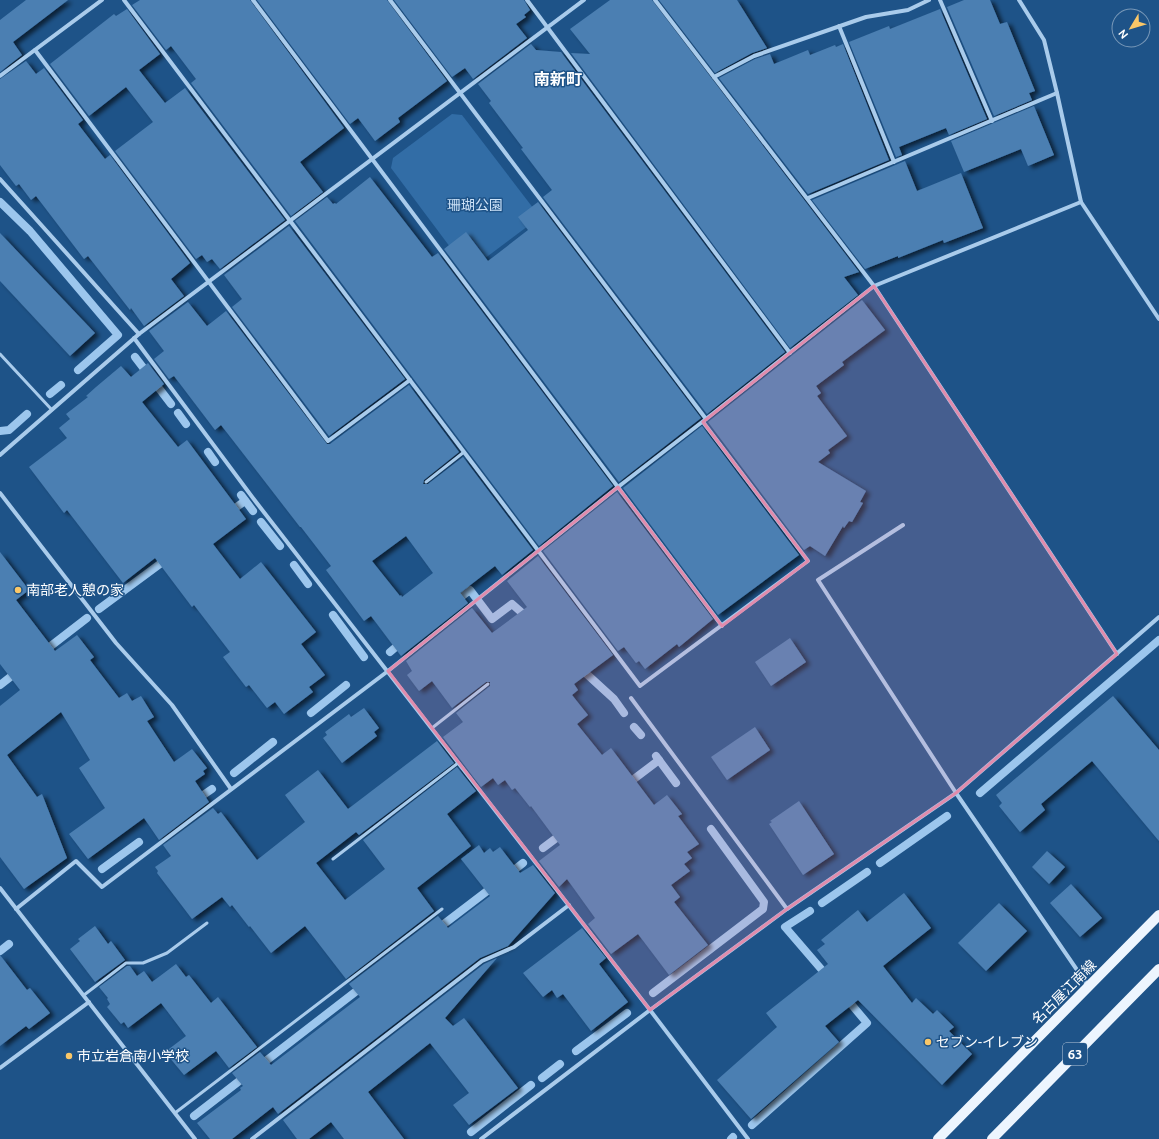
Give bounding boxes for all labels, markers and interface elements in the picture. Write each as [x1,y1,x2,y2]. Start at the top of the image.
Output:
north arrow [1111,8,1151,48]
text: N [1116,27,1130,41]
district label: 南新町 [534,70,582,88]
park label: 珊瑚公園 [447,197,503,213]
place label: 南部老人憩の家 [26,582,124,598]
marker: 南部老人憩の家 [13,585,23,595]
street label: 名古屋江南線 [1029,957,1099,1027]
place label: セブン-イレブン [936,1034,1038,1050]
marker: セブン-イレブン [923,1037,933,1047]
road number: 63 [1063,1043,1087,1065]
place label: 市立岩倉南小学校 [77,1048,189,1064]
marker: 市立岩倉南小学校 [64,1051,74,1061]

